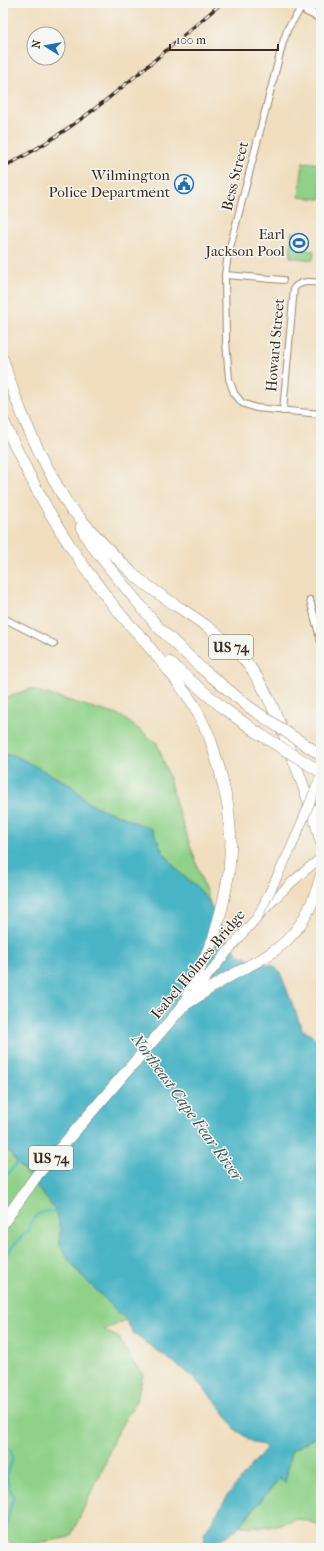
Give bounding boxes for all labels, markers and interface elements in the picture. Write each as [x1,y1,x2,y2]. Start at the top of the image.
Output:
north arrow [26,26,66,66]
scale bar [170,26,278,52]
text: 100 m [176,33,206,47]
text: N [29,38,44,50]
street label: Bess Street [218,139,252,213]
place label: Wilmington Police Department [49,166,171,201]
public building icon: Wilmington Police Department [173,173,195,195]
place label: Earl Jackson Pool [205,225,285,260]
sports icon: Earl Jackson Pool [288,232,310,254]
street label: Howard Street [262,297,288,393]
road number: US 74 [209,635,253,659]
street label: Isabel Holmes Bridge [147,905,249,1022]
water label: Northeast Cape Fear River [127,1029,248,1186]
road number: US 74 [29,1146,73,1170]

